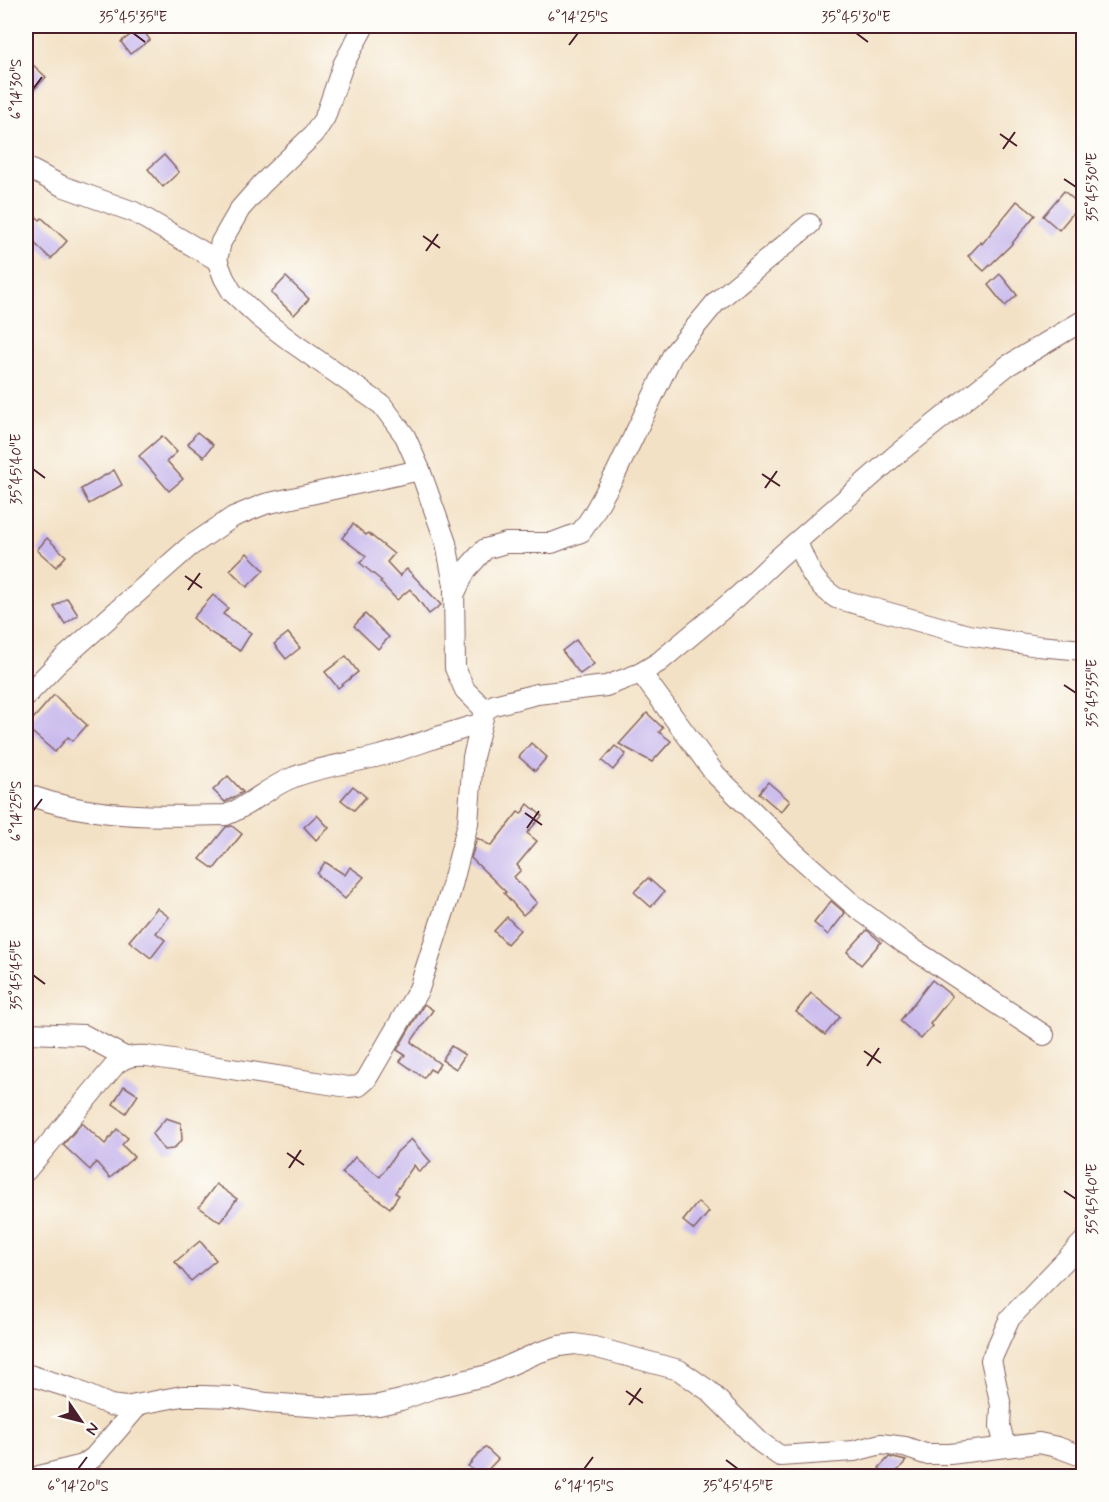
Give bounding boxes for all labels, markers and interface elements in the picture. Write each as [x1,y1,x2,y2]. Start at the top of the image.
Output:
text: 35°45'35"E [99,8,168,28]
text: 6°14'25"S [548,8,608,28]
text: 35°45'30"E [821,8,891,28]
text: 6°14'30"S [7,59,27,119]
text: 35°45'30"E [1083,152,1103,222]
text: 35°45'40"E [7,433,27,505]
text: 35°45'35"E [1083,658,1103,727]
text: 6°14'25"S [7,781,27,841]
text: 35°45'45"E [7,939,27,1010]
text: 35°45'40"E [1083,1163,1103,1235]
north arrow [51,1391,111,1451]
text: N [80,1418,104,1439]
text: 6°14'20"S [47,1477,109,1497]
text: 6°14'15"S [554,1477,614,1497]
text: 35°45'45"E [703,1477,774,1497]

